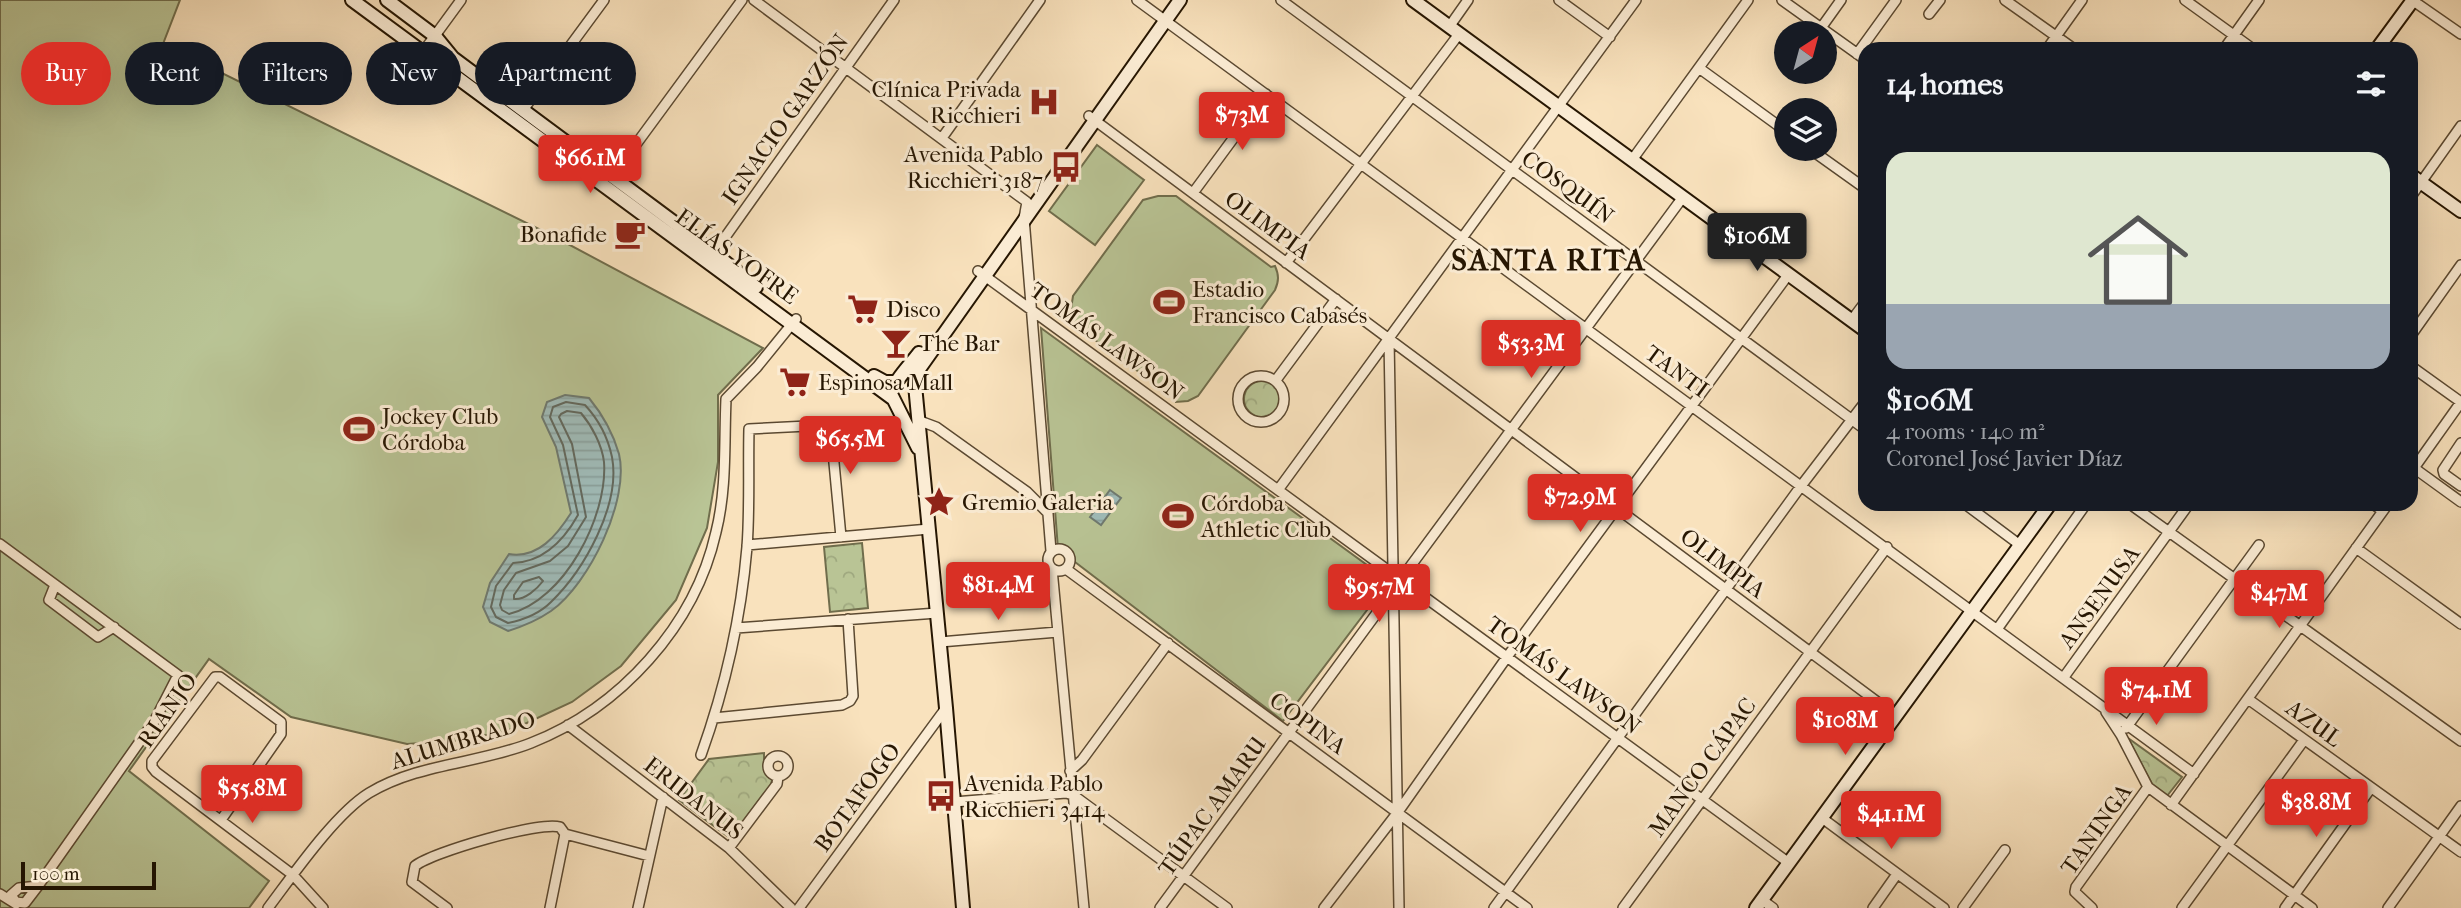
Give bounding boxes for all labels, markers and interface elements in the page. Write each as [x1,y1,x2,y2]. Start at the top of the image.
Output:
north arrow [1774,21,1838,84]
map controls [1774,21,1837,161]
street label: IGNACIO GARZÓN [715,28,855,210]
chip: Buy [21,42,111,105]
chip: Rent [125,42,224,105]
chip: Filters [238,42,352,105]
chip: New [366,42,461,105]
chip: Apartment [475,42,636,105]
icon: filters [2352,65,2390,103]
text: 14 homes [1886,67,2003,102]
place label: Clínica Privada Ricchieri [872,76,1021,129]
hospital icon: Clínica Privada Ricchieri [1027,85,1061,119]
pin: $73M [1201,92,1283,152]
button: layers [1774,98,1837,161]
text: $73M [1215,101,1269,128]
pin: $66.1M [533,136,647,195]
place label: Avenida Pablo Ricchieri 3187 [903,141,1043,194]
text: $66.1M [554,144,626,171]
street label: COSQUÍN [1516,145,1619,230]
bus stop icon: Avenida Pablo Ricchieri 3187 [1049,150,1083,184]
street label: OLIMPIA [1220,185,1317,266]
icon: home [2075,197,2201,323]
street label: ELÍAS YOFRE [670,203,803,310]
pin: $106M [1708,214,1806,273]
cafe icon: Bonafide [613,217,647,251]
place label: Bonafide [520,221,607,248]
text: $106M [1724,222,1790,249]
district label: SANTA RITA [1451,243,1647,278]
place label: Estadio Francisco Cabasés [1192,276,1367,329]
street label: TOMÁS LAWSON [1024,277,1189,406]
sports icon: Estadio Francisco Cabasés [1152,285,1186,319]
supermarket icon: Disco [846,292,880,326]
place label: Disco [886,296,941,323]
pin: $53.3M [1474,320,1588,380]
bar icon: The Bar [879,326,913,360]
text: $53.3M [1498,329,1564,356]
place label: The Bar [919,330,1000,357]
street label: TANTI [1640,339,1714,403]
supermarket icon: Espinosa Mall [778,365,812,399]
place label: Espinosa Mall [818,369,954,396]
text: $106M [1886,383,1973,418]
place label: Jockey Club Córdoba [380,403,498,456]
sports icon: Jockey Club Córdoba [342,412,376,446]
pin: $65.5M [793,416,907,476]
text: 4 rooms · 140 m² [1886,418,2045,445]
text: $65.5M [815,425,885,452]
text: Coronel José Javier Díaz [1886,445,2122,472]
pin: $72.9M [1523,475,1637,534]
text: $72.9M [1544,483,1616,510]
place icon: Gremio Galeria [922,485,956,519]
place label: Gremio Galeria [962,489,1114,516]
place label: Córdoba Athletic Club [1200,490,1331,543]
sports icon: Córdoba Athletic Club [1161,499,1195,533]
street label: OLIMPIA [1675,523,1771,605]
street label: ANSENUSA [2053,540,2146,655]
pin: $81.4M [941,562,1055,622]
pin: $95.7M [1322,564,1436,624]
pin: $47M [2238,570,2320,630]
text: $81.4M [962,571,1034,598]
text: $95.7M [1344,573,1414,600]
text: $47M [2250,579,2308,606]
street label: TOMÁS LAWSON [1481,611,1646,740]
street label: RIANJO [132,668,203,753]
pin: $74.1M [2099,668,2213,727]
text: $74.1M [2121,676,2192,703]
street label: COPINA [1264,687,1352,761]
street label: MANCO CÁPAC [1643,693,1762,842]
street label: AZUL [2280,694,2347,753]
pin: $108M [1796,698,1894,757]
street label: ALUMBRADO [387,706,539,776]
text: $108M [1812,706,1878,733]
street label: TÚPAC AMARU [1153,731,1272,881]
street label: BOTAFOGO [809,738,906,857]
street label: ERIDANUS [639,751,749,846]
pin: $55.8M [195,766,309,825]
place label: Avenida Pablo Ricchieri 3414 [963,770,1106,823]
text: $55.8M [217,774,287,801]
street label: TANINGA [2055,778,2138,880]
bus stop icon: Avenida Pablo Ricchieri 3414 [924,779,958,813]
pin: $38.8M [2259,780,2373,839]
text: $38.8M [2281,788,2351,815]
pin: $41.1M [1834,792,1948,851]
text: $41.1M [1857,800,1925,827]
scale bar [21,859,156,891]
text: 100 m [32,863,80,885]

